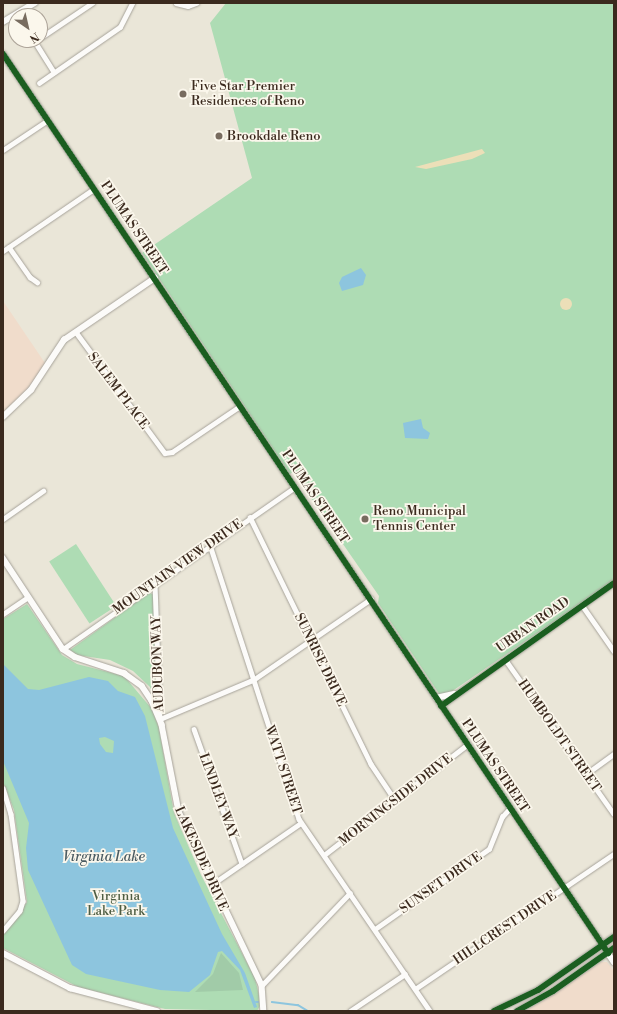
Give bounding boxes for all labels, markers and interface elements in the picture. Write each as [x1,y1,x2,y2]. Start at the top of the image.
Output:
north arrow [8,8,48,48]
text: N [27,29,42,45]
place label: Five Star Premier Residences of Reno [191,79,305,110]
marker: Five Star Premier Residences of Reno [178,89,188,99]
place label: Brookdale Reno [227,128,321,144]
marker: Brookdale Reno [214,131,224,141]
street label: PLUMAS STREET [97,178,171,278]
street label: SALEM PLACE [84,350,152,432]
street label: PLUMAS STREET [278,447,352,547]
place label: Reno Municipal Tennis Center [373,504,466,535]
marker: Reno Municipal Tennis Center [360,514,370,524]
street label: MOUNTAIN VIEW DRIVE [110,516,246,618]
street label: URBAN ROAD [493,594,573,656]
street label: SUNRISE DRIVE [291,611,349,709]
street label: AUDUBON WAY [149,616,167,712]
street label: HUMBOLDT STREET [514,677,604,795]
street label: PLUMAS STREET [458,716,532,816]
street label: WATT STREET [261,724,305,816]
street label: LINDLEY WAY [195,751,241,841]
street label: MORNINGSIDE DRIVE [336,751,456,849]
street label: LAKESIDE DRIVE [171,804,231,914]
water label: Virginia Lake [63,849,145,865]
street label: SUNSET DRIVE [397,849,485,917]
street label: HILLCREST DRIVE [451,888,559,968]
park label: Virginia Lake Park [87,889,145,920]

